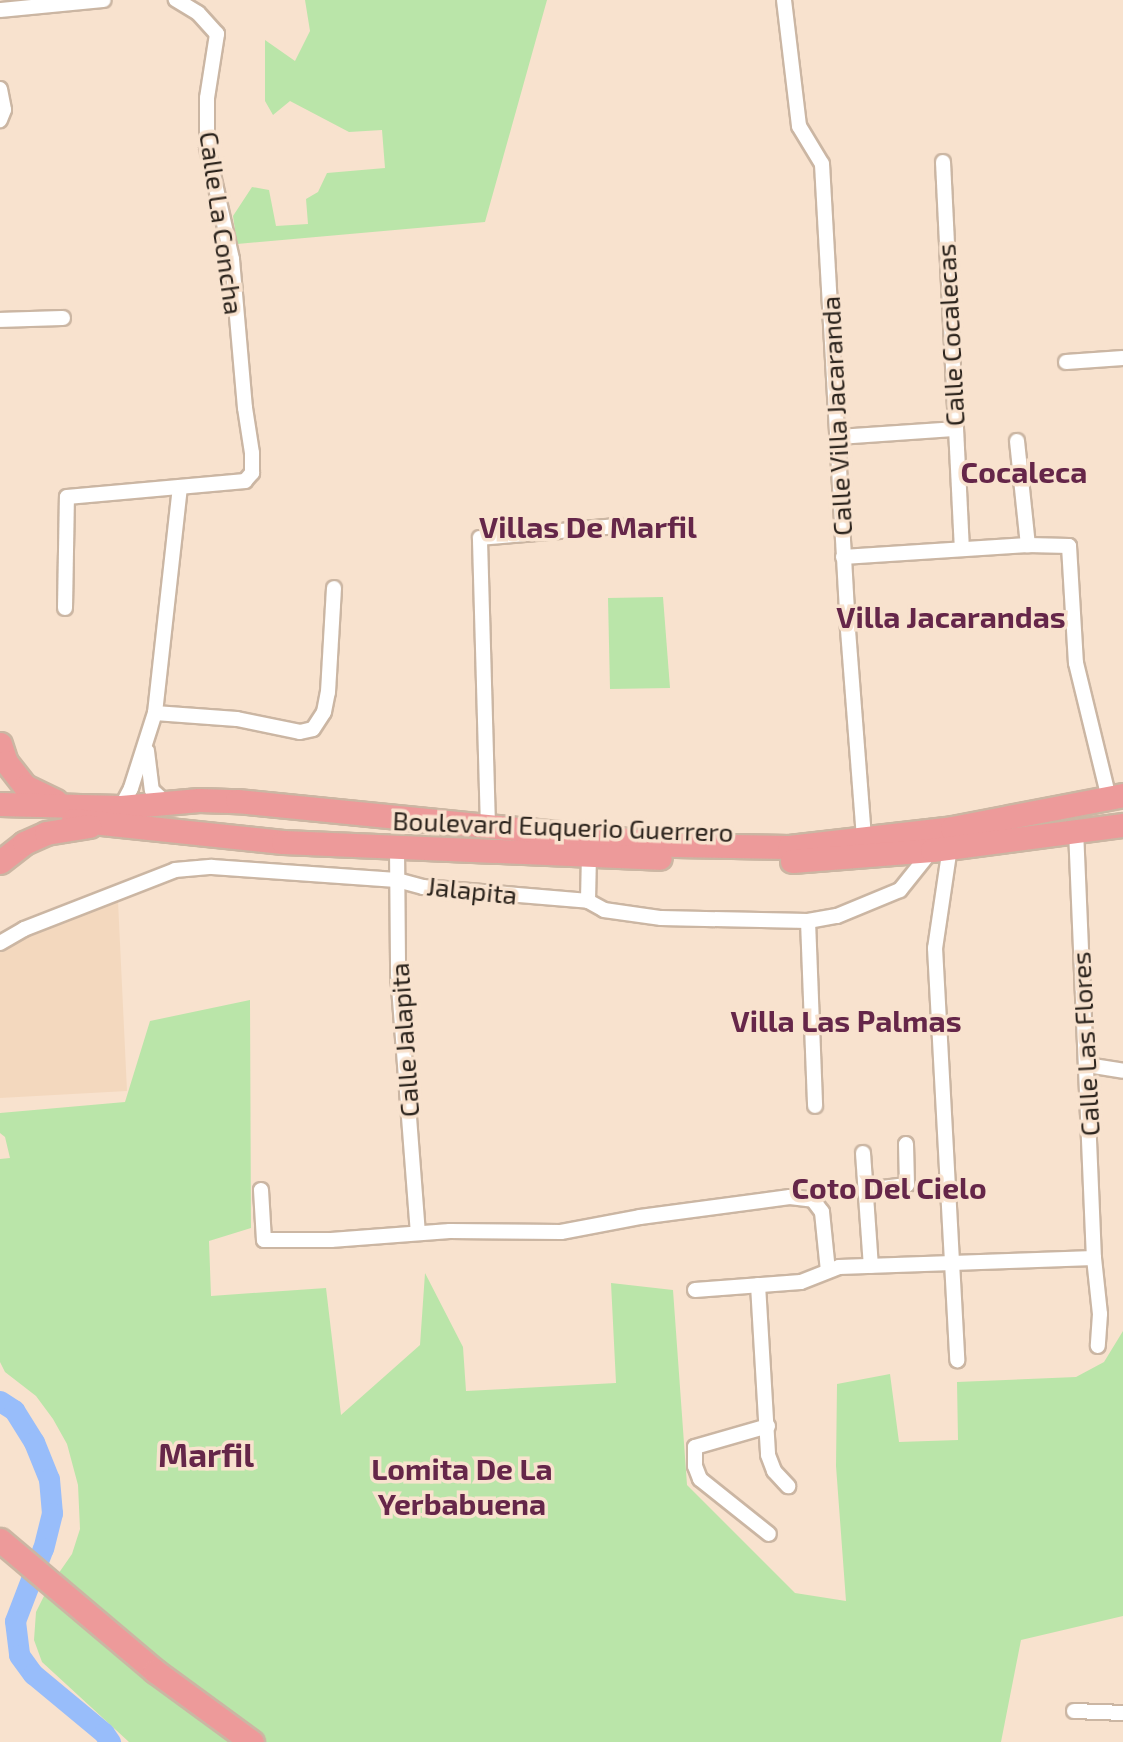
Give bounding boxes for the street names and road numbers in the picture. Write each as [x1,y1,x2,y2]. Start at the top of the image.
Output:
street label: Calle La Concha [194,129,250,317]
street label: Calle Cocalecas [930,243,970,427]
street label: Calle Villa Jacaranda [814,295,858,537]
street label: Boulevard Euquerio Guerrero [392,804,734,848]
street label: Jalapita [425,870,519,910]
street label: Calle Las Flores [1065,951,1105,1137]
street label: Calle Jalapita [383,962,425,1118]

